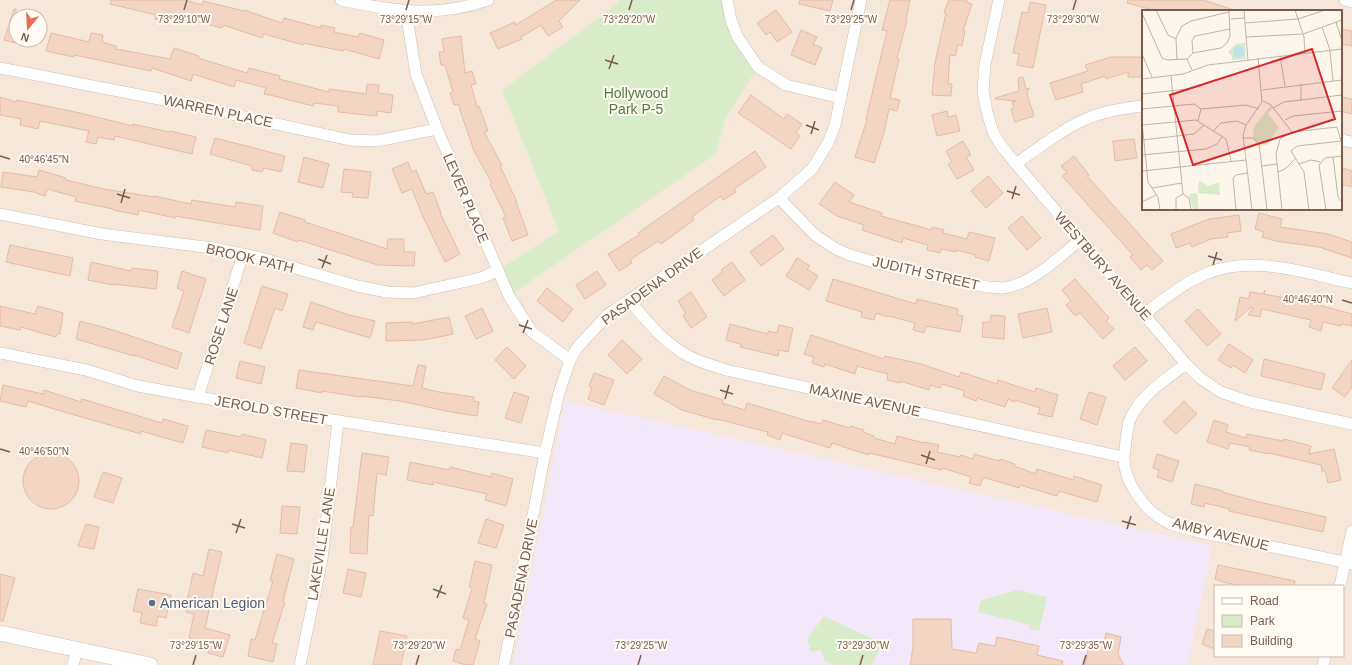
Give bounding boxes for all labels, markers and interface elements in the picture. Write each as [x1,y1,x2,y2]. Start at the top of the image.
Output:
north arrow [8,8,48,48]
inset map [1142,10,1342,210]
text: 73°29'10"W [158,14,211,25]
text: 73°29'15"W [380,14,433,25]
text: 73°29'20"W [603,14,656,25]
text: 73°29'25"W [825,14,878,25]
text: 73°29'30"W [1047,14,1100,25]
text: N [19,31,31,44]
park label: Hollywood Park P-5 [604,85,668,117]
street label: WARREN PLACE [162,92,274,130]
street label: LEVER PLACE [440,151,492,245]
text: 40°46'45"N [19,154,69,165]
street label: WESTBURY AVENUE [1052,208,1154,324]
street label: BROOK PATH [204,240,296,276]
street label: PASADENA DRIVE [598,244,706,328]
street label: JUDITH STREET [871,253,981,293]
street label: ROSE LANE [201,285,241,367]
text: 40°46'40"N [1283,294,1333,305]
street label: MAXINE AVENUE [808,380,922,420]
street label: JEROLD STREET [213,392,329,428]
text: 40°46'50"N [19,446,69,457]
street label: LAKEVILLE LANE [304,486,338,602]
street label: AMBY AVENUE [1171,514,1271,554]
street label: PASADENA DRIVE [502,517,540,639]
legend [1214,585,1344,657]
text: Road [1250,594,1279,608]
place label: American Legion [160,595,265,611]
marker: American Legion [147,598,157,608]
text: Park [1250,614,1276,628]
text: Building [1250,634,1293,648]
text: 73°29'15"W [170,640,223,651]
text: 73°29'20"W [393,640,446,651]
text: 73°29'25"W [615,640,668,651]
text: 73°29'30"W [837,640,890,651]
text: 73°29'35"W [1060,640,1113,651]

